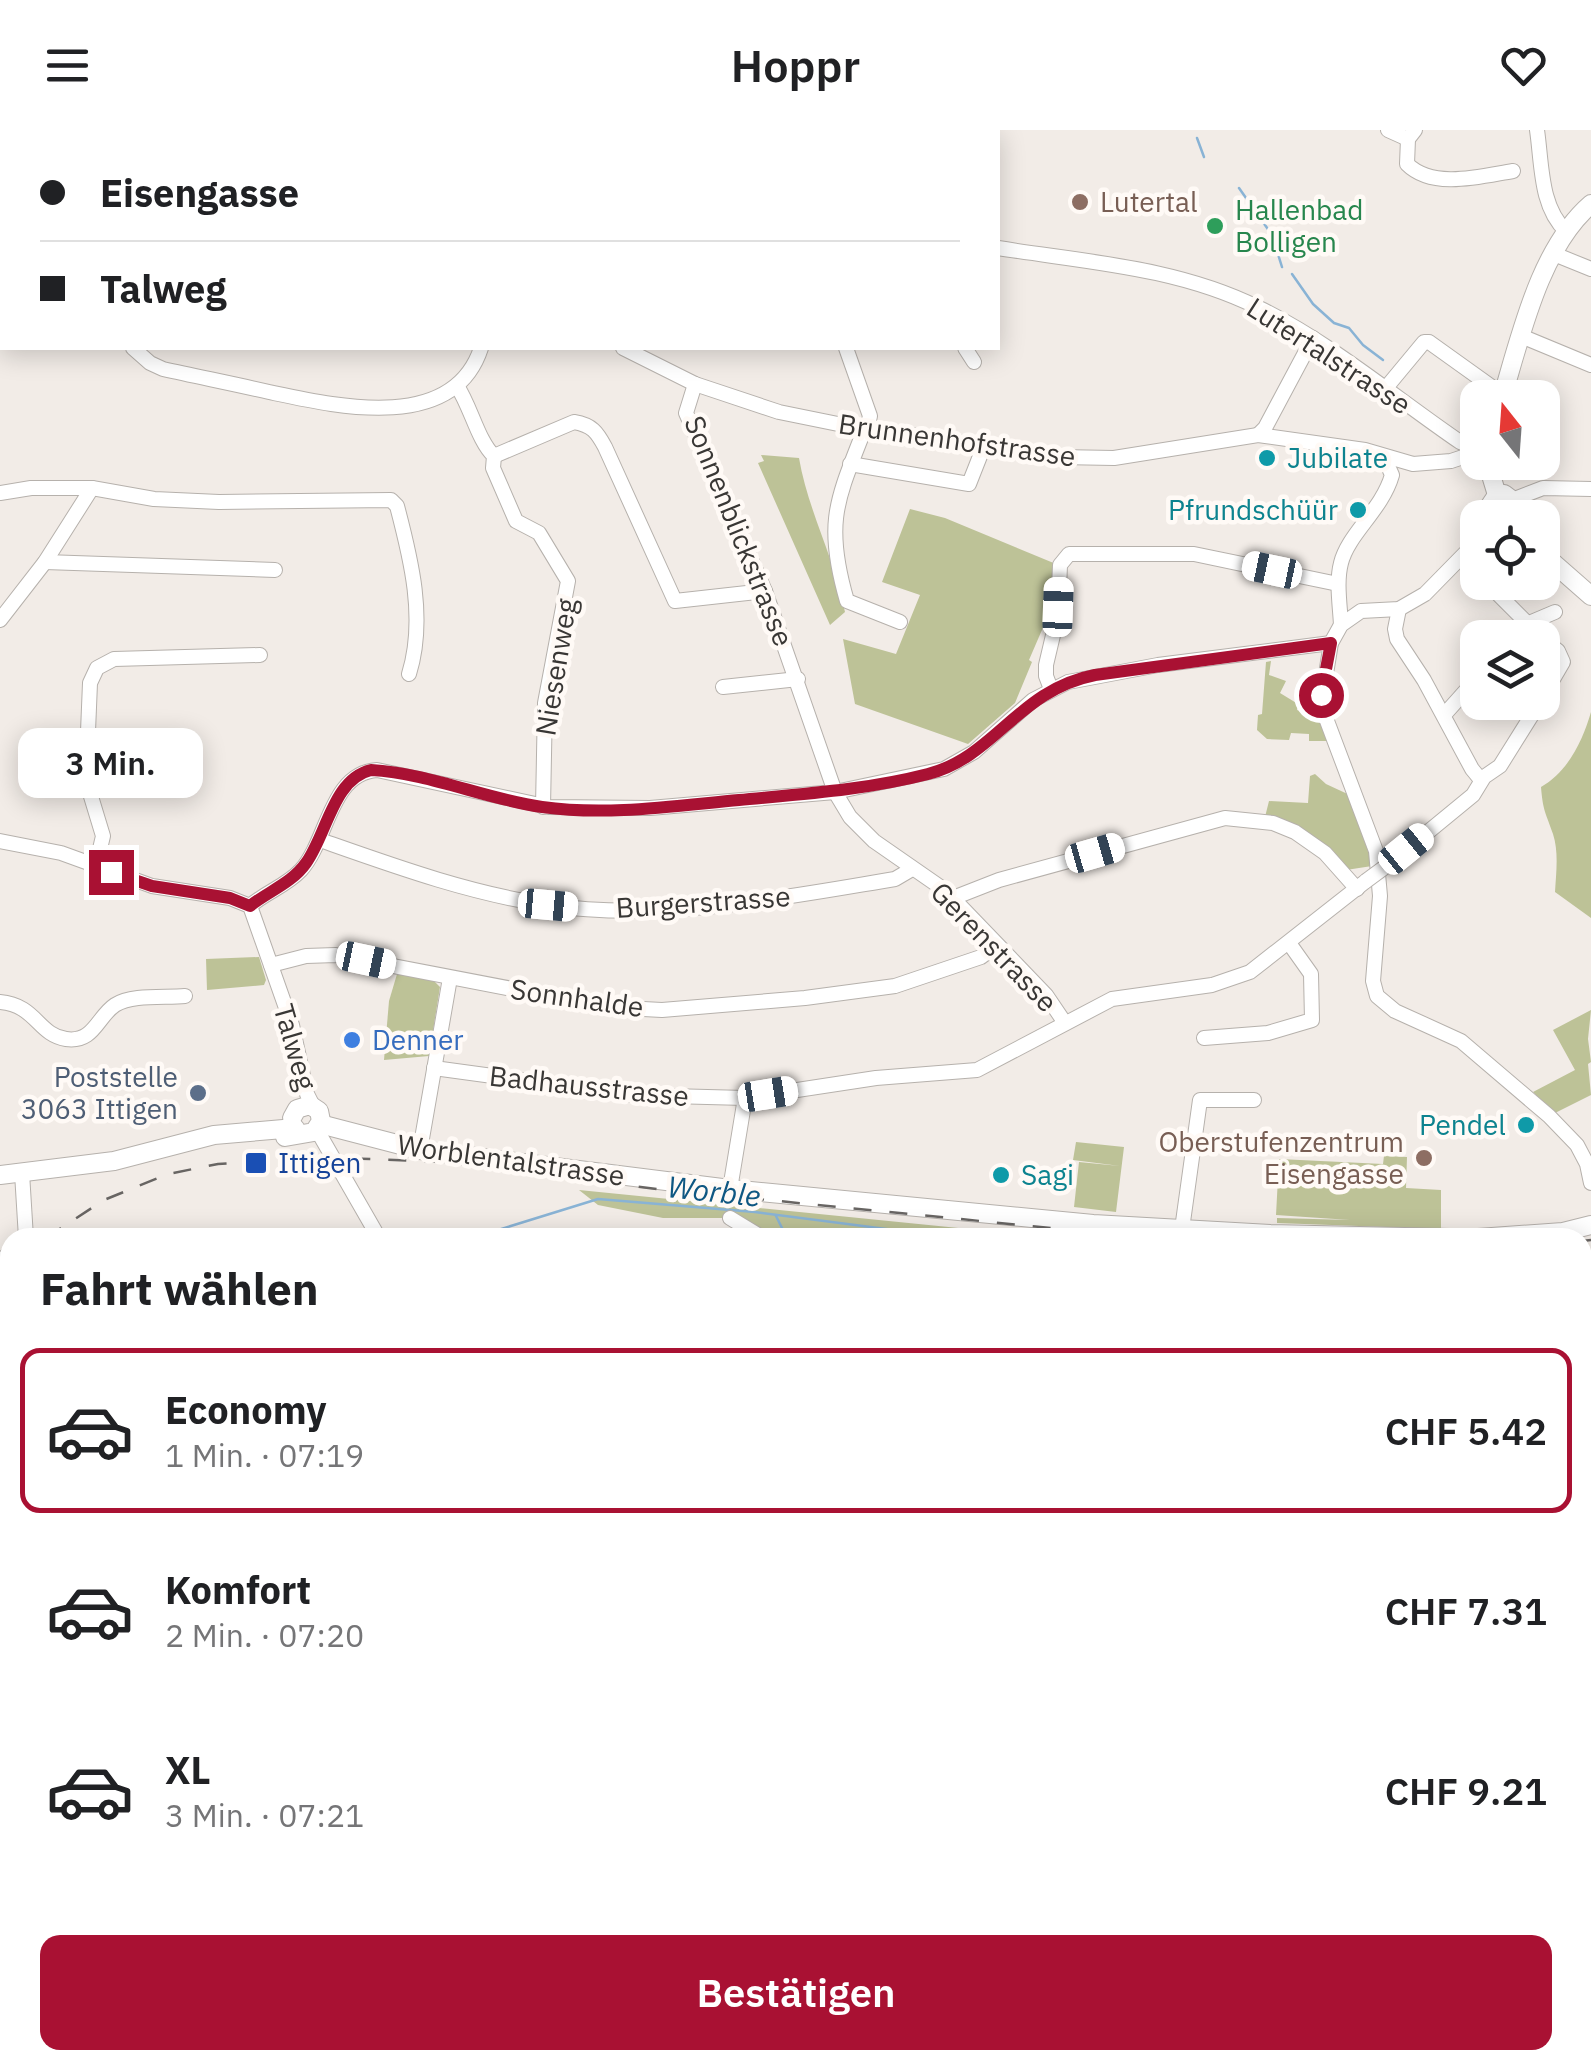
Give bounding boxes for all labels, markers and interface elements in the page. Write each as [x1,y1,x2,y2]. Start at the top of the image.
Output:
text: Hoppr [731,36,860,94]
icon: menu [40,38,95,93]
icon: heart [1496,38,1551,93]
text: Eisengasse [100,168,299,217]
place label: Lutertal [1100,183,1198,220]
marker: Lutertal [1069,191,1091,213]
place label: Hallenbad Bolligen [1235,191,1364,260]
marker: Hallenbad Bolligen [1204,215,1226,237]
text: Talweg [100,264,226,313]
street label: Lutertalstrasse [1240,289,1418,422]
north arrow [1460,380,1560,480]
map controls [1460,380,1560,720]
street label: Brunnenhofstrasse [836,405,1078,474]
street label: Sonnenblickstrasse [676,410,803,651]
place label: Jubilate [1287,439,1388,476]
marker: Jubilate [1256,447,1278,469]
place label: Pfrundschüür [1168,491,1338,528]
marker: Pfrundschüür [1347,499,1369,521]
button: locate [1460,500,1560,600]
car [1240,549,1304,591]
car [1042,576,1074,638]
street label: Niesenweg [526,595,585,738]
button: layers [1460,620,1560,720]
route start [1299,673,1344,718]
callout: 3 Min. [18,727,204,797]
text: 3 Min. [65,742,156,784]
car [1373,818,1439,880]
car [1062,830,1128,876]
route end [89,850,134,895]
street label: Gerenstrasse [923,874,1066,1020]
street label: Burgerstrasse [614,877,792,926]
car [517,887,579,923]
car [334,939,398,981]
street label: Sonnhalde [508,970,646,1025]
street label: Talweg [266,999,325,1094]
place label: Denner [372,1021,464,1058]
marker: Denner [341,1029,363,1051]
street label: Badhausstrasse [487,1057,691,1114]
place label: Poststelle 3063 Ittigen [21,1058,178,1127]
car [736,1074,800,1114]
marker: Poststelle 3063 Ittigen [187,1082,209,1104]
place label: Pendel [1419,1106,1506,1143]
marker: Pendel [1515,1114,1537,1136]
place label: Oberstufenzentrum Eisengasse [1158,1123,1404,1192]
street label: Worblentalstrasse [395,1125,627,1194]
place label: Ittigen [278,1144,362,1181]
marker: Oberstufenzentrum Eisengasse [1413,1147,1435,1169]
marker: Ittigen [243,1150,269,1176]
place label: Sagi [1021,1156,1074,1193]
marker: Sagi [990,1164,1012,1186]
water label: Worble [666,1166,763,1215]
text: Fahrt wählen [40,1259,319,1317]
text: Economy [165,1385,327,1434]
icon: car [45,1386,135,1476]
text: CHF 5.42 [1385,1406,1547,1455]
text: 1 Min. · 07:19 [165,1434,364,1476]
text: Komfort [165,1565,311,1614]
icon: car [45,1566,135,1656]
text: CHF 7.31 [1385,1586,1547,1635]
text: 2 Min. · 07:20 [165,1614,364,1656]
text: XL [165,1745,211,1794]
icon: car [45,1746,135,1836]
text: CHF 9.21 [1385,1766,1547,1815]
text: 3 Min. · 07:21 [165,1794,364,1836]
button: Bestätigen [40,1935,1552,2050]

